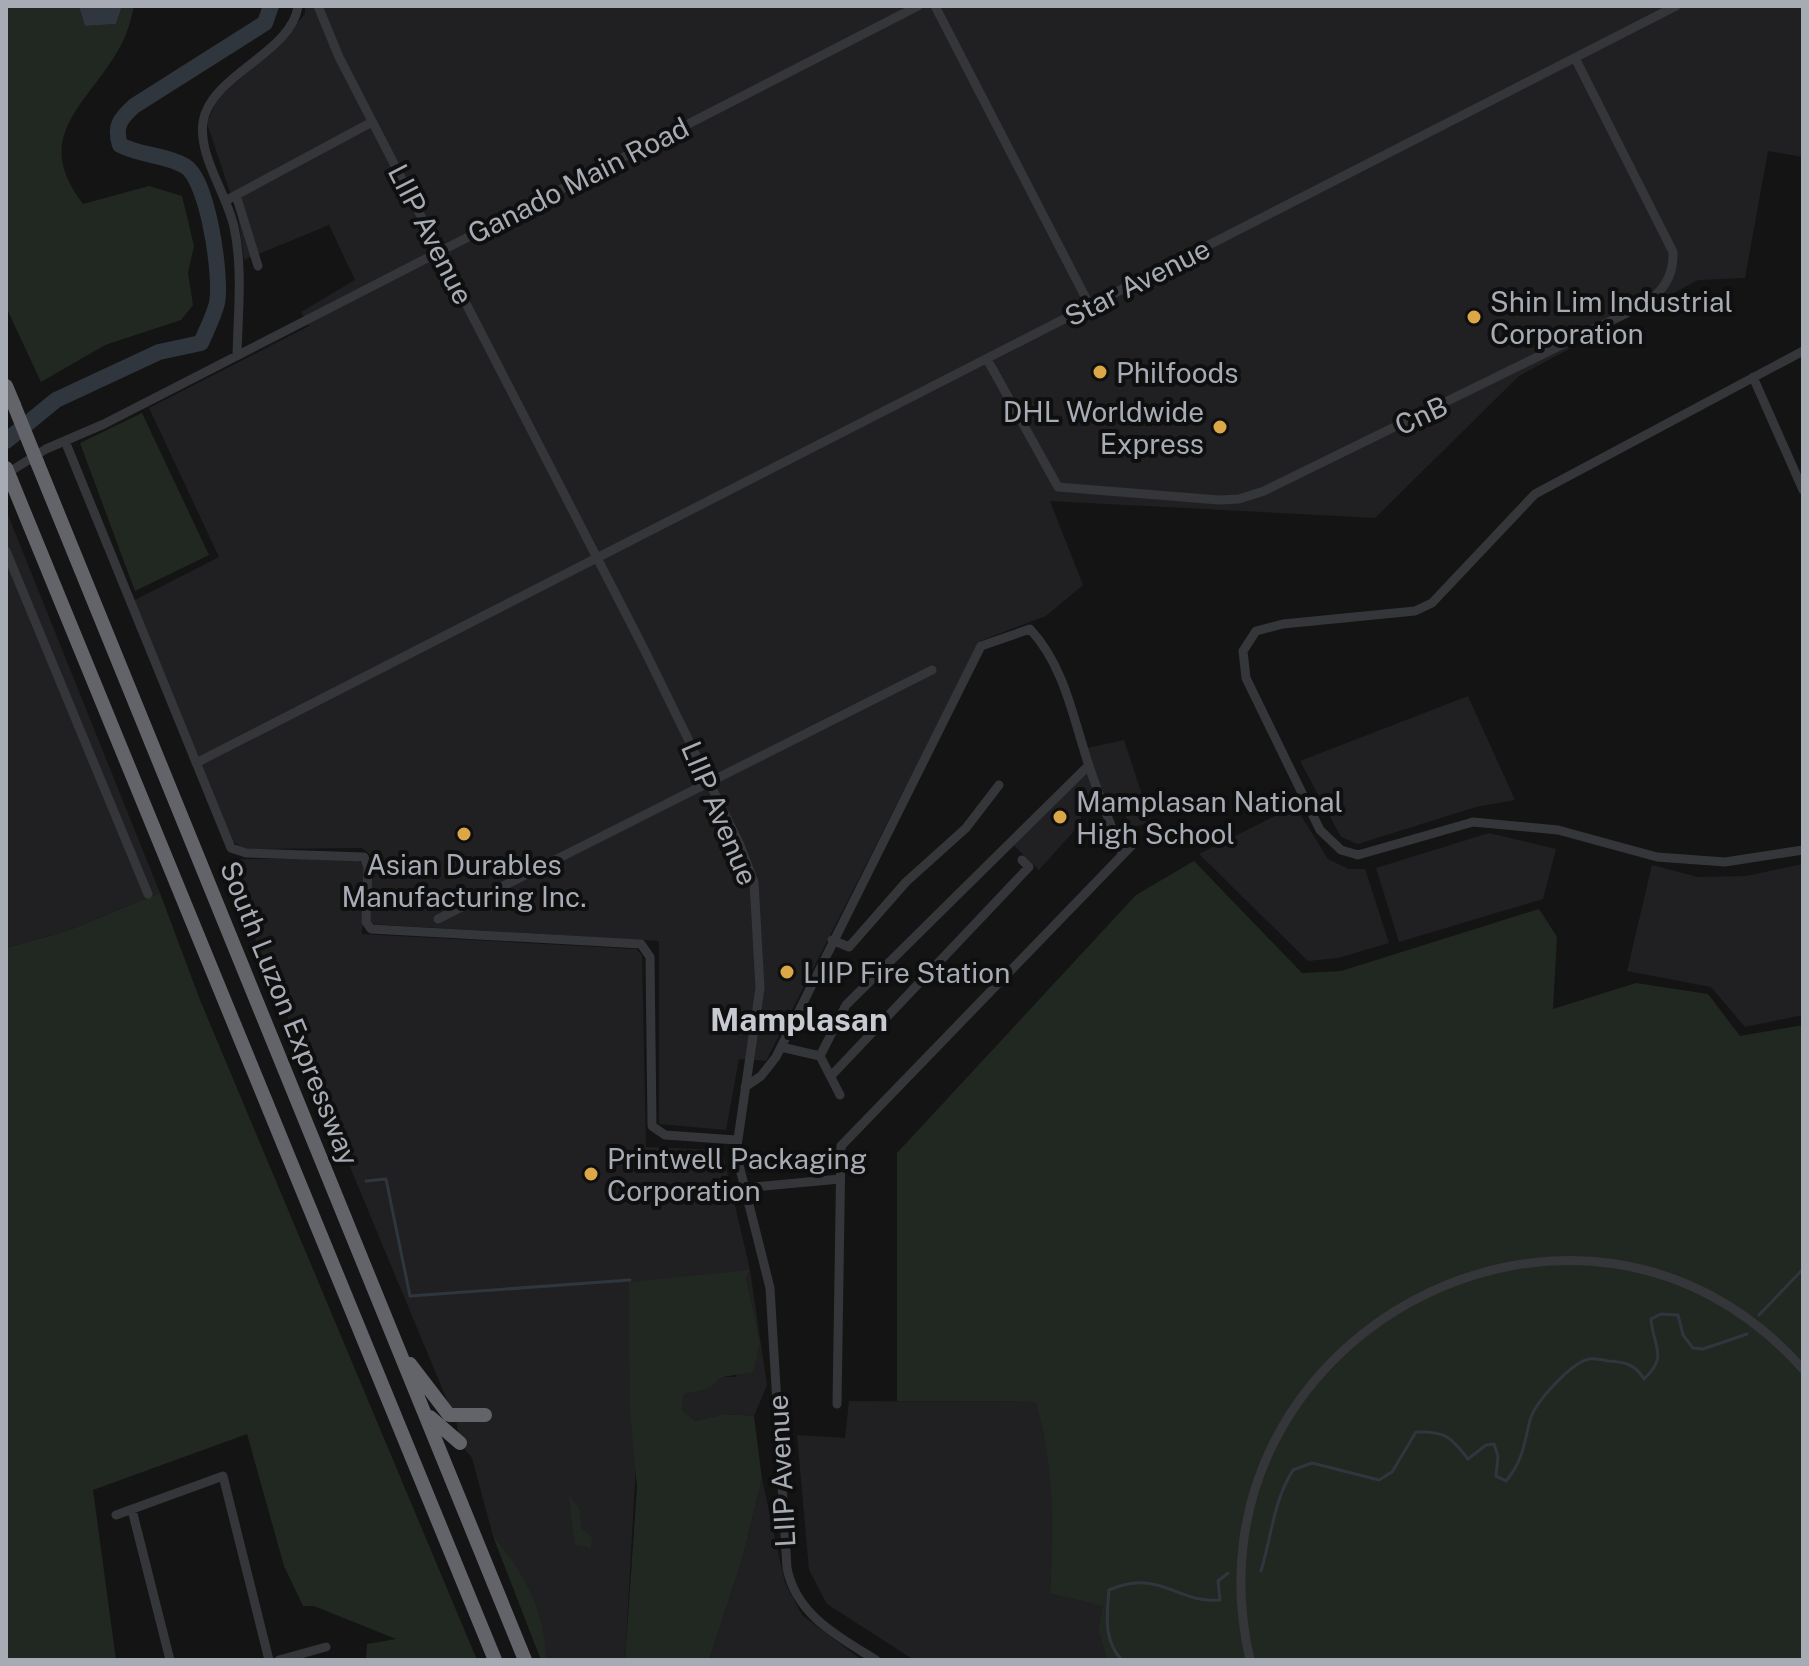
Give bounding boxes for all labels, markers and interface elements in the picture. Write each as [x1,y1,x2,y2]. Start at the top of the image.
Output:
street label: Ganado Main Road [462,110,694,250]
street label: LIIP Avenue [382,158,480,310]
street label: Star Avenue [1059,231,1215,333]
place label: Shin Lim Industrial Corporation [1490,285,1733,350]
marker: Shin Lim Industrial Corporation [1465,308,1483,326]
place label: Philfoods [1116,356,1238,389]
marker: Philfoods [1091,363,1109,381]
street label: CnB [1389,389,1453,441]
place label: DHL Worldwide Express [1003,395,1204,460]
marker: DHL Worldwide Express [1211,418,1229,436]
street label: LIIP Avenue [675,736,765,890]
place label: Mamplasan National High School [1076,785,1343,850]
marker: Mamplasan National High School [1051,808,1069,826]
marker: Asian Durables Manufacturing Inc. [455,825,473,843]
place label: Asian Durables Manufacturing Inc. [341,848,587,913]
street label: South Luzon Expressway [214,856,366,1170]
place label: LIIP Fire Station [803,956,1010,989]
marker: LIIP Fire Station [778,963,796,981]
district label: Mamplasan [710,1001,888,1038]
place label: Printwell Packaging Corporation [607,1142,867,1207]
marker: Printwell Packaging Corporation [582,1165,600,1183]
street label: LIIP Avenue [761,1394,801,1548]

